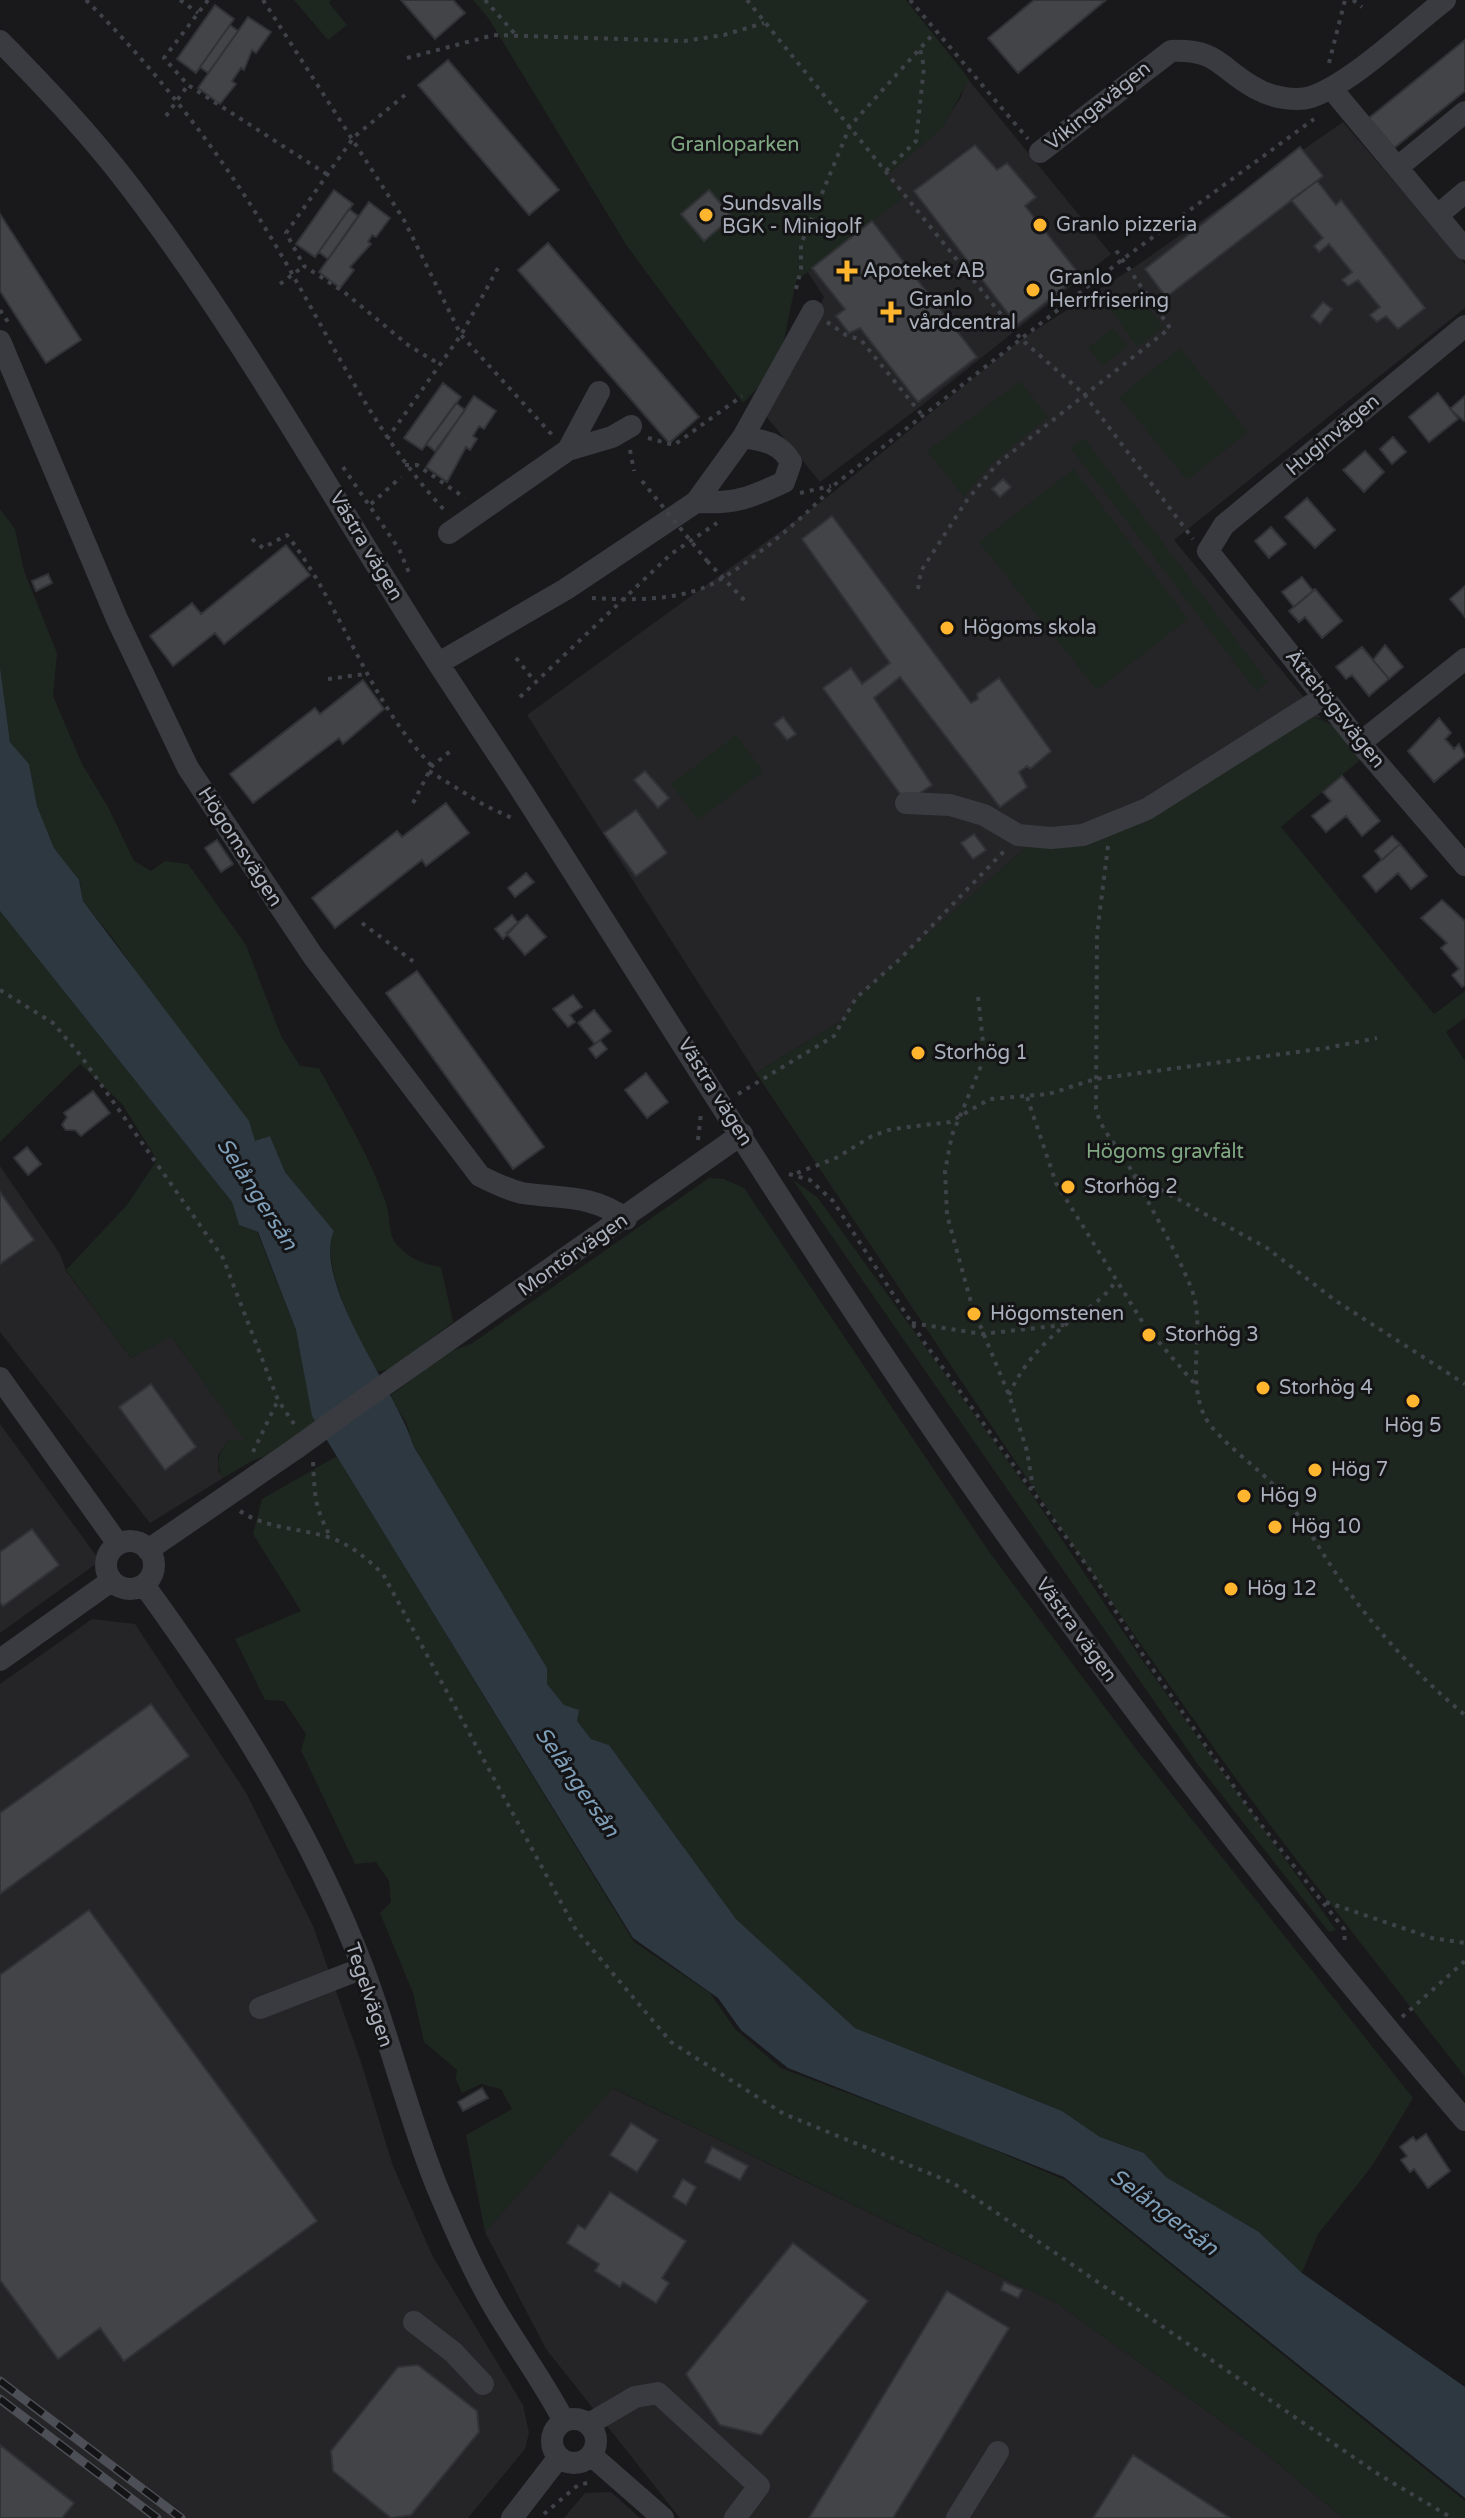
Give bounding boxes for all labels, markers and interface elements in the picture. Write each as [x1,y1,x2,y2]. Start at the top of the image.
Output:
street label: Vikingavägen [1041,56,1155,156]
park label: Granloparken [670,133,800,157]
place label: Sundsvalls BGK - Minigolf [722,192,862,239]
marker: Sundsvalls BGK - Minigolf [697,206,715,224]
place label: Granlo pizzeria [1056,213,1197,237]
marker: Granlo pizzeria [1031,216,1049,234]
place label: Apoteket AB [863,259,985,283]
marker: Apoteket AB [838,262,856,280]
place label: Granlo Herrfrisering [1049,266,1169,313]
marker: Granlo Herrfrisering [1024,281,1042,299]
place label: Granlo vårdcentral [909,288,1016,335]
marker: Granlo vårdcentral [880,301,902,323]
street label: Huginvägen [1281,389,1385,481]
street label: Västra vägen [324,487,408,605]
place label: Högoms skola [963,616,1097,640]
marker: Högoms skola [938,619,956,637]
street label: Ättehögsvägen [1280,645,1390,773]
street label: Högomsvägen [192,783,288,911]
street label: Västra vägen [672,1033,758,1151]
place label: Storhög 1 [934,1041,1028,1065]
marker: Storhög 1 [909,1044,927,1062]
water label: Selångersån [211,1133,303,1255]
park label: Högoms gravfält [1086,1140,1244,1164]
place label: Storhög 2 [1084,1175,1178,1199]
marker: Storhög 2 [1059,1178,1077,1196]
street label: Montörvägen [514,1208,632,1302]
place label: Högomstenen [990,1302,1124,1326]
marker: Högomstenen [965,1305,983,1323]
place label: Storhög 3 [1165,1323,1259,1347]
marker: Storhög 3 [1140,1326,1158,1344]
place label: Storhög 4 [1279,1376,1373,1400]
marker: Storhög 4 [1254,1379,1272,1397]
marker: Hög 5 [1404,1392,1422,1410]
place label: Hög 5 [1384,1414,1442,1438]
place label: Hög 7 [1331,1458,1388,1482]
marker: Hög 7 [1306,1461,1324,1479]
place label: Hög 9 [1260,1484,1317,1508]
marker: Hög 9 [1235,1487,1253,1505]
place label: Hög 10 [1291,1515,1361,1539]
marker: Hög 10 [1266,1518,1284,1536]
street label: Västra vägen [1030,1573,1122,1687]
place label: Hög 12 [1247,1577,1317,1601]
marker: Hög 12 [1222,1580,1240,1598]
water label: Selångersån [530,1722,625,1843]
street label: Tegelvägen [340,1940,398,2050]
water label: Selångersån [1105,2163,1224,2261]

